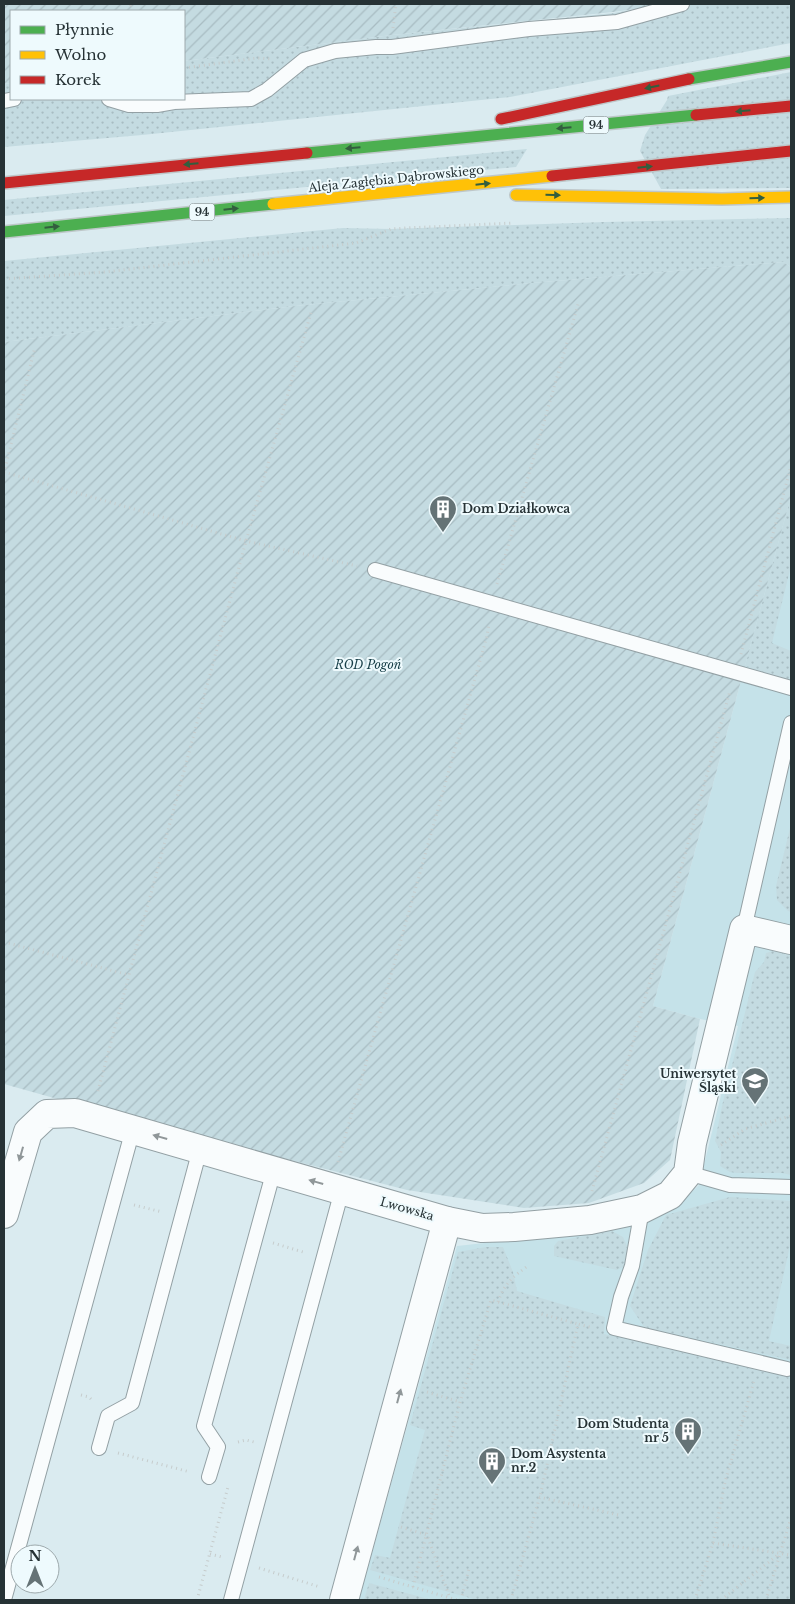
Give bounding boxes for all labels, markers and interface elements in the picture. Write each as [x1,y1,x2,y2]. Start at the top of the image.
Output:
legend [10,10,185,100]
text: Płynnie [55,20,114,39]
text: Wolno [54,45,106,64]
text: Korek [55,70,102,89]
one-way arrow [644,84,660,92]
one-way arrow [734,107,750,115]
road number: 94 [584,116,608,134]
one-way arrow [555,124,571,132]
one-way arrow [344,144,360,152]
one-way arrow [183,160,199,168]
street label: Aleja Zagłębia Dąbrowskiego [306,162,485,195]
one-way arrow [637,162,653,170]
one-way arrow [475,179,491,187]
one-way arrow [546,192,562,200]
one-way arrow [749,194,765,202]
road number: 94 [190,203,214,220]
one-way arrow [224,205,240,213]
one-way arrow [45,223,61,231]
building icon: Dom Działkowca [428,494,458,533]
place label: Dom Działkowca [462,501,570,516]
park label: ROD Pogoń [334,657,402,672]
place label: Uniwersytet Śląski [660,1066,737,1095]
school or university icon: Uniwersytet Śląski [740,1066,770,1105]
one-way arrow [152,1133,167,1141]
one-way arrow [17,1146,25,1161]
one-way arrow [308,1178,323,1186]
street label: Lwowska [378,1194,436,1223]
one-way arrow [395,1389,403,1404]
place label: Dom Studenta nr 5 [577,1416,669,1445]
building icon: Dom Studenta nr 5 [673,1416,703,1455]
building icon: Dom Asystenta nr.2 [477,1446,507,1485]
place label: Dom Asystenta nr.2 [511,1446,606,1475]
north arrow [10,1544,60,1594]
one-way arrow [352,1546,360,1561]
text: N [28,1547,42,1565]

